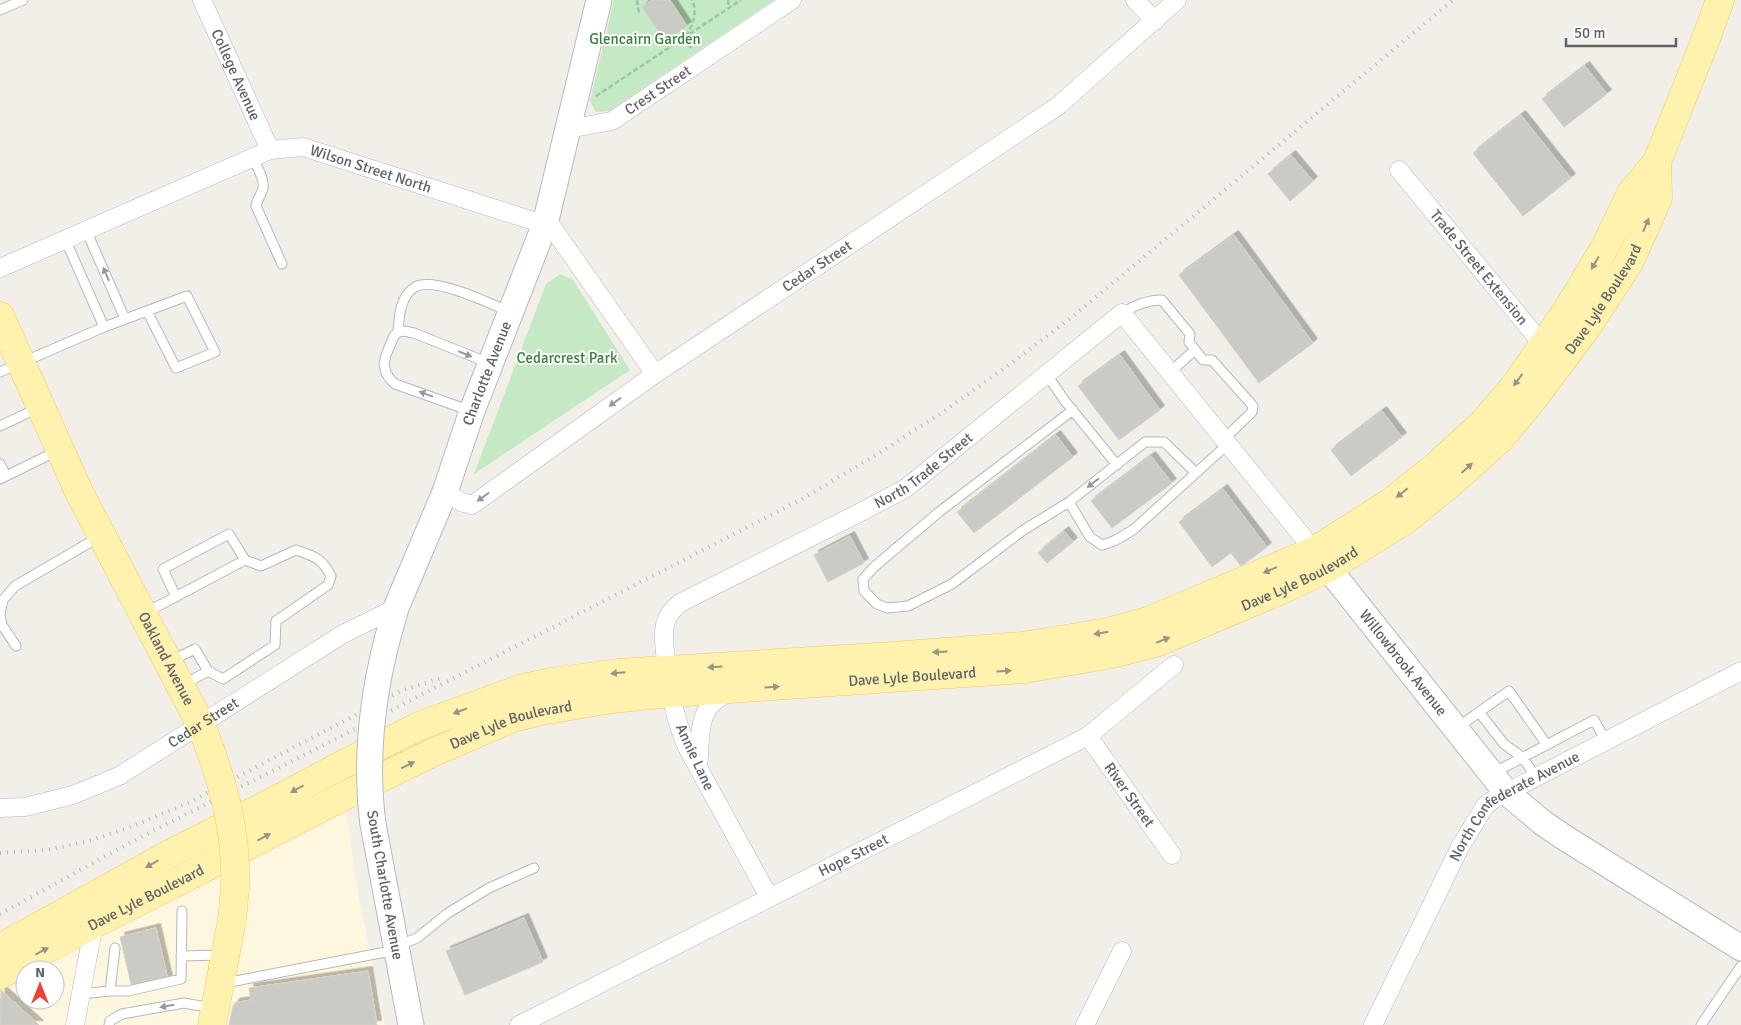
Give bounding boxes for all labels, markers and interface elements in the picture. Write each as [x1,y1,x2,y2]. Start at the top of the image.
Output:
scale bar [1566,15,1676,47]
text: 50 m [1574,24,1605,42]
street label: College Avenue [207,26,264,123]
park label: Glencairn Garden [589,30,701,48]
street label: Crest Street [621,61,694,119]
street label: Wilson Street North [308,141,434,197]
street label: Trade Street Extension [1426,206,1532,329]
one-way arrow [1643,218,1651,232]
street label: Cedar Street [779,237,855,296]
street label: Dave Lyle Boulevard [1561,241,1645,358]
one-way arrow [1591,256,1600,269]
one-way arrow [101,267,109,281]
street label: Charlotte Avenue [459,319,515,428]
park label: Cedarcrest Park [517,349,618,367]
one-way arrow [458,350,472,358]
one-way arrow [1513,373,1524,386]
one-way arrow [418,390,433,397]
one-way arrow [608,397,622,407]
street label: North Trade Street [871,429,976,512]
one-way arrow [1461,462,1473,474]
one-way arrow [1087,478,1100,489]
one-way arrow [1396,487,1409,498]
one-way arrow [477,492,490,502]
street label: Dave Lyle Boulevard [1238,543,1362,615]
one-way arrow [1263,567,1277,575]
street label: Willowbrook Avenue [1356,606,1451,719]
street label: Oakland Avenue [134,609,198,708]
one-way arrow [1093,629,1109,637]
one-way arrow [1156,636,1171,644]
one-way arrow [932,649,948,657]
one-way arrow [707,663,723,671]
street label: Dave Lyle Boulevard [848,663,977,690]
one-way arrow [996,666,1012,674]
one-way arrow [609,670,625,678]
one-way arrow [764,682,780,690]
street label: Cedar Street [165,694,242,752]
street label: Dave Lyle Boulevard [447,697,573,753]
one-way arrow [453,707,468,715]
street label: Annie Lane [672,721,718,793]
street label: North Confederate Avenue [1445,747,1583,864]
street label: River Street [1101,759,1159,831]
one-way arrow [400,761,415,769]
one-way arrow [290,785,304,794]
street label: South Charlotte Avenue [363,809,407,961]
street label: Hope Street [815,830,891,880]
one-way arrow [257,833,272,841]
one-way arrow [146,859,159,868]
street label: Dave Lyle Boulevard [84,861,207,935]
one-way arrow [35,947,49,955]
north arrow [15,960,65,1010]
text: N [35,964,45,981]
one-way arrow [158,1003,174,1011]

